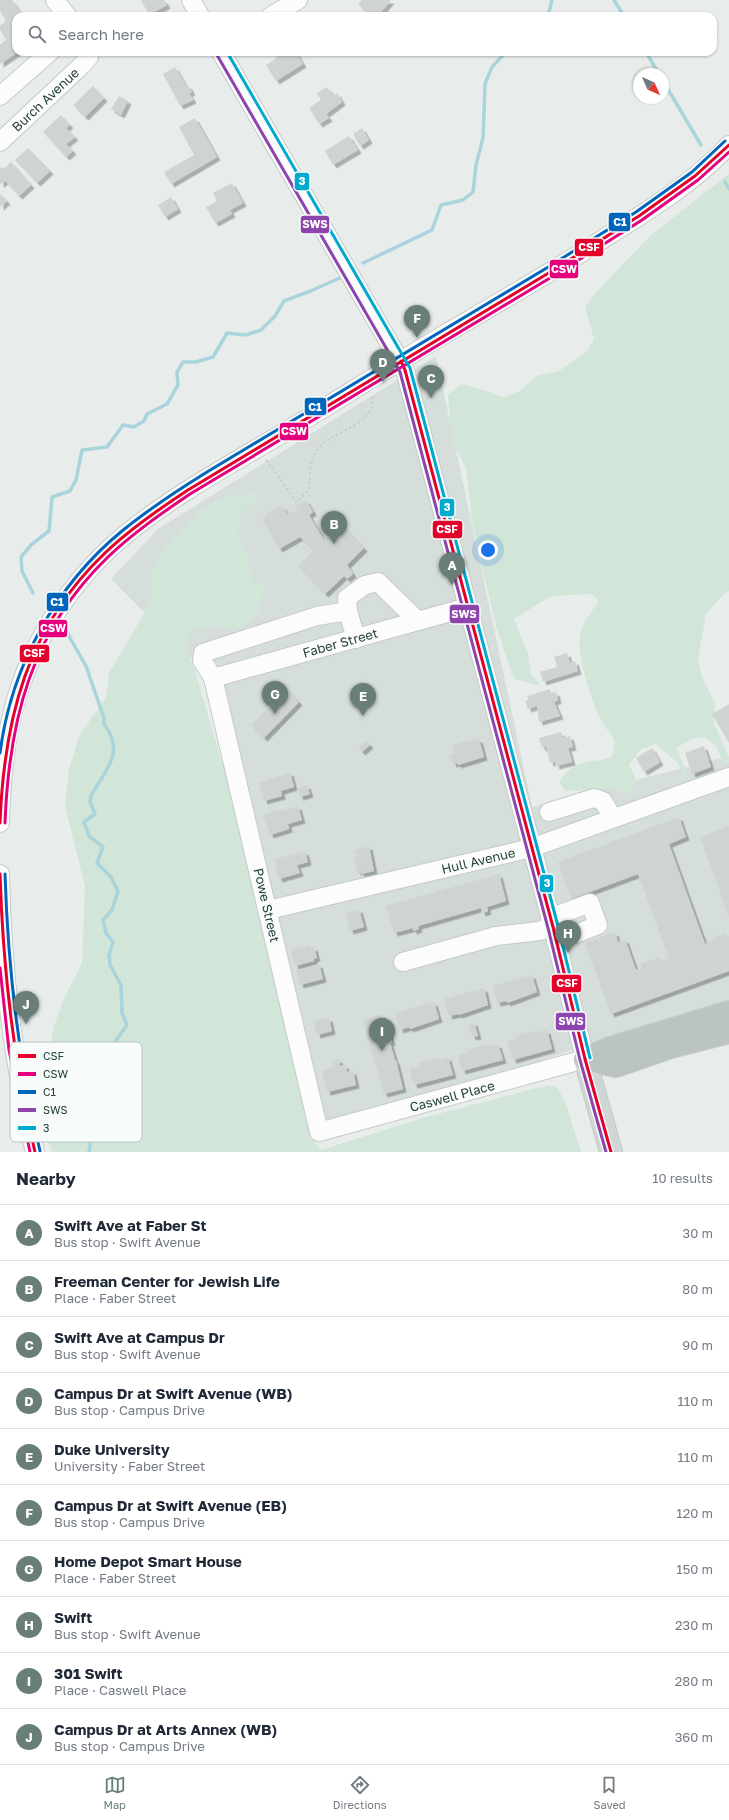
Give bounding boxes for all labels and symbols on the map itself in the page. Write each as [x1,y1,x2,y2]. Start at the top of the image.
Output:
street label: Burch Avenue [8,64,82,135]
north arrow [633,68,669,104]
line badge: 3 [294,172,310,191]
text: 3 [299,174,306,187]
line badge: C1 [608,212,631,232]
line badge: SWS [300,215,330,234]
text: C1 [613,215,627,228]
text: SWS [302,217,328,230]
line badge: CSF [574,238,604,257]
text: CSF [578,240,600,253]
line badge: CSW [549,259,579,279]
text: CSW [551,262,577,275]
pin: F [404,305,430,338]
pin: D [370,349,396,382]
pin: C [418,365,444,398]
line badge: C1 [304,397,327,416]
text: C1 [308,400,322,413]
line badge: CSW [279,422,309,441]
text: CSW [281,424,307,437]
line badge: 3 [439,498,455,517]
text: 3 [444,500,451,513]
pin: B [321,511,347,544]
line badge: CSF [432,520,463,539]
text: CSF [436,522,458,535]
your location [478,540,498,560]
pin: A [439,552,465,585]
line badge: C1 [46,592,69,612]
text: C1 [50,595,64,608]
line badge: SWS [449,604,480,624]
text: SWS [451,607,477,620]
line badge: CSW [38,619,68,638]
text: CSW [40,621,66,634]
street label: Faber Street [301,625,380,661]
line badge: CSF [19,644,50,663]
text: CSF [23,646,45,659]
pin: G [262,681,288,714]
pin: E [350,683,376,716]
street label: Hull Avenue [440,844,517,877]
street label: Powe Street [251,866,283,944]
line badge: 3 [539,874,554,893]
text: 3 [544,876,551,889]
pin: H [555,920,581,953]
line badge: CSF [551,974,582,993]
text: CSF [556,976,578,989]
pin: J [13,991,39,1024]
line badge: SWS [555,1012,586,1031]
text: SWS [558,1014,584,1027]
pin: I [369,1018,395,1051]
legend [10,1042,142,1142]
text: CSF [43,1049,65,1062]
text: CSW [43,1067,68,1080]
street label: Caswell Place [408,1077,496,1115]
text: C1 [43,1085,56,1098]
text: SWS [43,1103,67,1116]
text: 3 [43,1121,49,1134]

